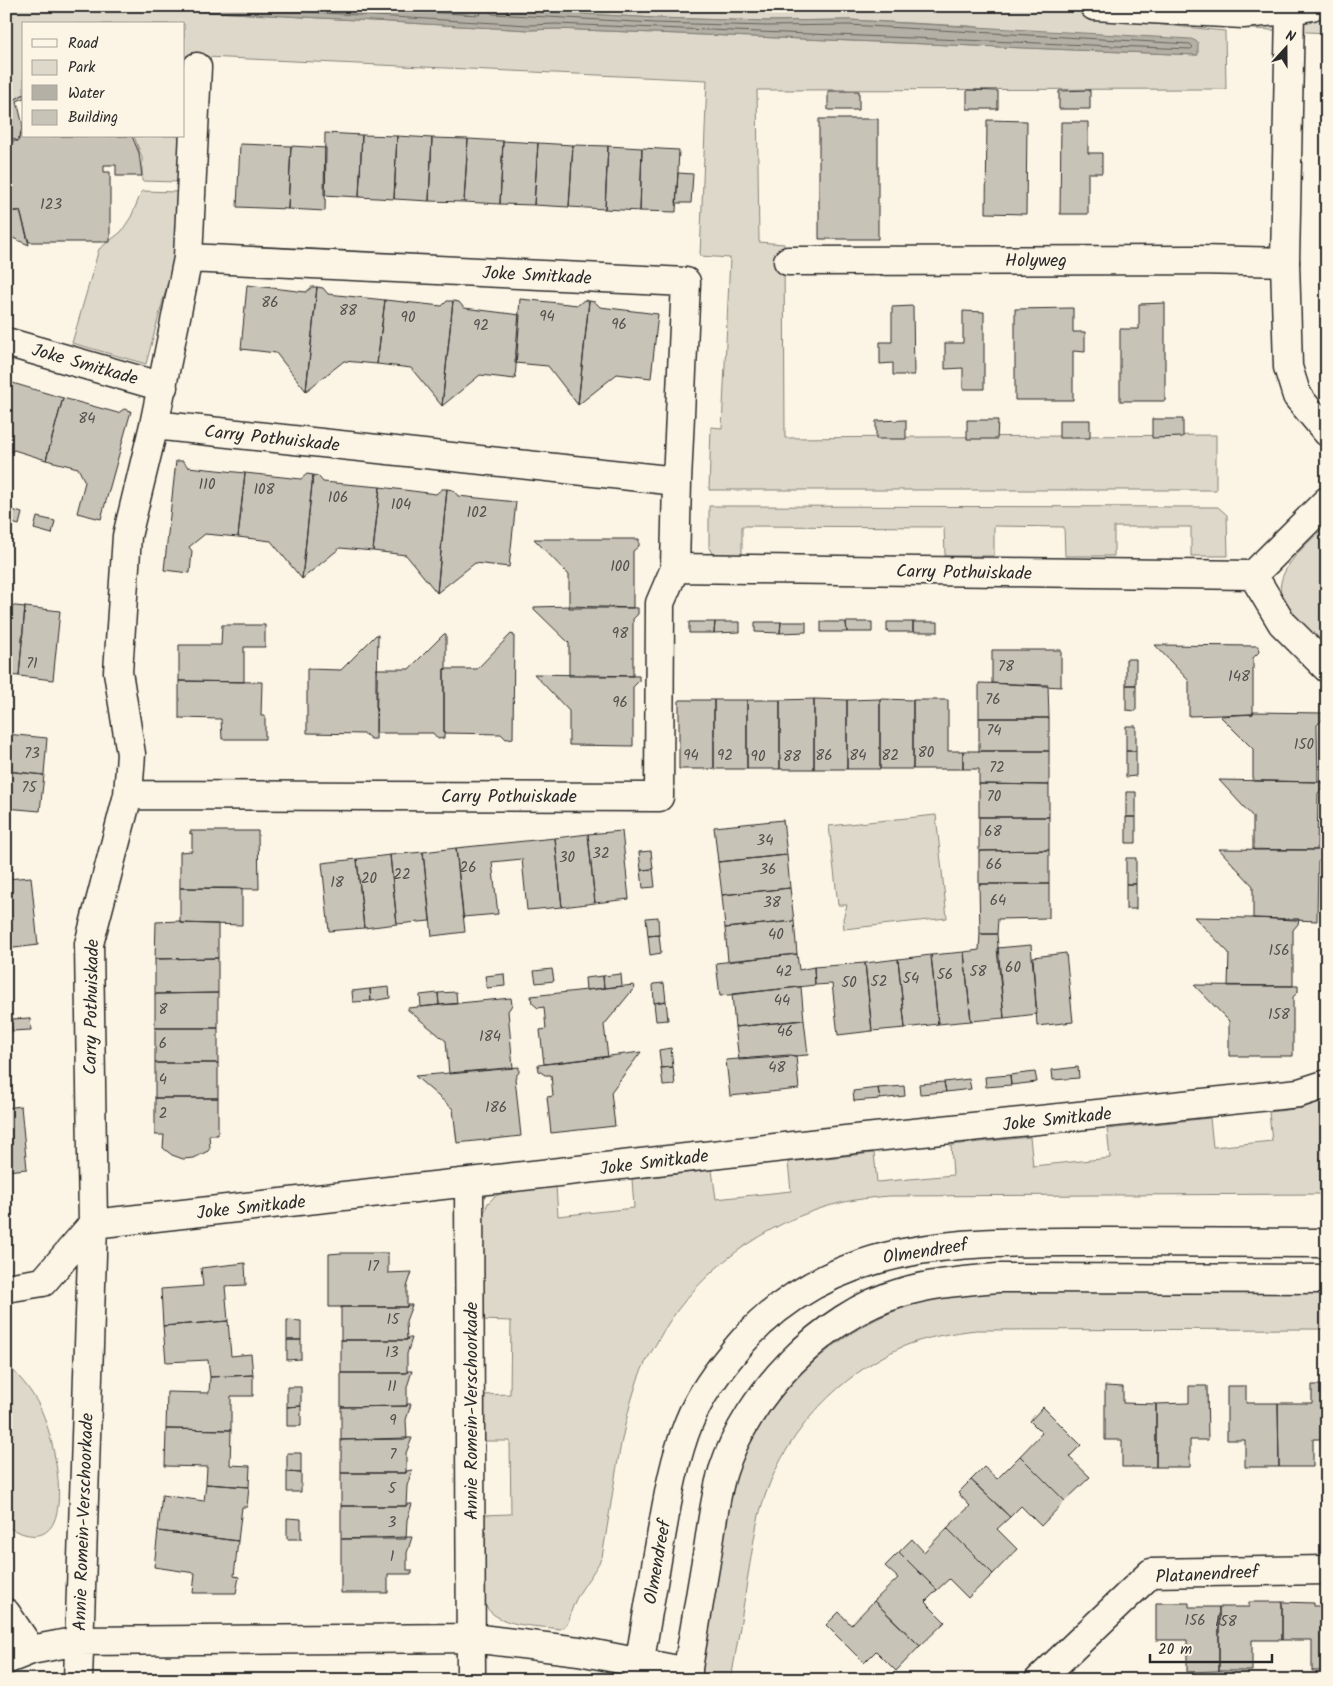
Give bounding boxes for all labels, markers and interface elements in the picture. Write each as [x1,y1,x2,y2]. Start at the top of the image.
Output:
legend [22,22,185,138]
north arrow [1260,22,1310,72]
text: N [1282,25,1299,49]
text: Road [68,32,99,56]
text: Park [68,56,96,80]
text: Water [68,82,105,106]
text: Building [68,106,118,130]
house number: 123 [40,193,62,217]
street label: Holyweg [1005,247,1067,276]
street label: Joke Smitkade [482,259,592,294]
house number: 86 [261,291,279,315]
house number: 88 [339,299,358,323]
house number: 94 [539,305,555,329]
house number: 90 [401,306,416,330]
house number: 96 [611,313,627,337]
house number: 92 [473,314,489,338]
street label: Joke Smitkade [28,336,141,394]
house number: 84 [78,407,96,431]
street label: Carry Pothuiskade [203,418,341,461]
house number: 110 [199,473,216,497]
house number: 108 [253,478,276,502]
house number: 106 [328,486,348,510]
house number: 104 [391,493,411,517]
house number: 102 [467,501,487,525]
house number: 100 [610,555,630,579]
street label: Carry Pothuiskade [896,558,1032,589]
house number: 98 [612,622,629,646]
house number: 71 [26,652,38,676]
house number: 78 [998,655,1015,679]
house number: 148 [1228,665,1251,689]
house number: 76 [985,688,1001,712]
house number: 96 [612,691,628,715]
house number: 74 [986,719,1002,743]
house number: 150 [1294,733,1315,757]
house number: 80 [918,741,935,765]
house number: 73 [24,742,40,766]
house number: 94 [683,744,699,768]
house number: 92 [717,744,733,768]
house number: 86 [815,744,833,768]
house number: 84 [849,744,867,768]
house number: 82 [881,744,899,768]
house number: 90 [751,745,766,769]
house number: 88 [783,745,802,769]
house number: 72 [989,756,1005,780]
house number: 75 [22,776,37,800]
street label: Carry Pothuiskade [441,783,577,812]
house number: 70 [987,785,1002,809]
house number: 68 [984,820,1003,844]
house number: 34 [757,829,773,853]
house number: 32 [592,842,610,866]
house number: 30 [559,846,576,870]
house number: 66 [986,853,1002,877]
house number: 26 [459,856,477,880]
house number: 36 [760,858,776,882]
house number: 22 [393,863,411,887]
house number: 20 [361,867,378,891]
house number: 18 [330,871,345,895]
house number: 64 [990,889,1006,913]
house number: 38 [763,891,782,915]
house number: 40 [768,923,784,947]
street label: Carry Pothuiskade [77,939,108,1075]
house number: 156 [1268,939,1290,963]
house number: 60 [1005,956,1021,980]
house number: 42 [776,960,792,984]
house number: 58 [969,960,988,984]
house number: 56 [937,963,953,987]
house number: 54 [903,967,919,991]
house number: 52 [871,970,887,994]
house number: 50 [841,971,857,995]
house number: 44 [774,989,790,1013]
house number: 8 [158,998,168,1022]
house number: 158 [1268,1003,1291,1027]
house number: 46 [777,1020,793,1044]
house number: 184 [479,1025,501,1049]
house number: 6 [159,1032,167,1056]
house number: 48 [768,1056,787,1080]
house number: 4 [159,1068,167,1092]
house number: 186 [485,1096,507,1120]
street label: Joke Smitkade [1001,1100,1113,1141]
house number: 2 [159,1102,167,1126]
street label: Joke Smitkade [598,1142,710,1185]
street label: Joke Smitkade [195,1188,307,1229]
street label: Olmendreef [881,1231,972,1273]
house number: 17 [367,1255,380,1279]
street label: Annie Romein-Verschoorkade [458,1302,487,1520]
house number: 15 [387,1308,400,1332]
house number: 13 [385,1341,399,1365]
house number: 11 [387,1375,397,1399]
house number: 9 [389,1409,397,1433]
street label: Annie Romein-Verschoorkade [66,1413,103,1632]
house number: 7 [390,1443,398,1467]
house number: 5 [388,1477,397,1501]
house number: 3 [388,1511,397,1535]
street label: Olmendreef [637,1516,681,1607]
house number: 1 [390,1545,395,1569]
street label: Platanendreef [1155,1558,1262,1593]
house number: 156 [1184,1609,1206,1633]
house number: 158 [1215,1610,1238,1634]
scale bar [1150,1631,1273,1663]
text: 20 m [1158,1638,1192,1662]

